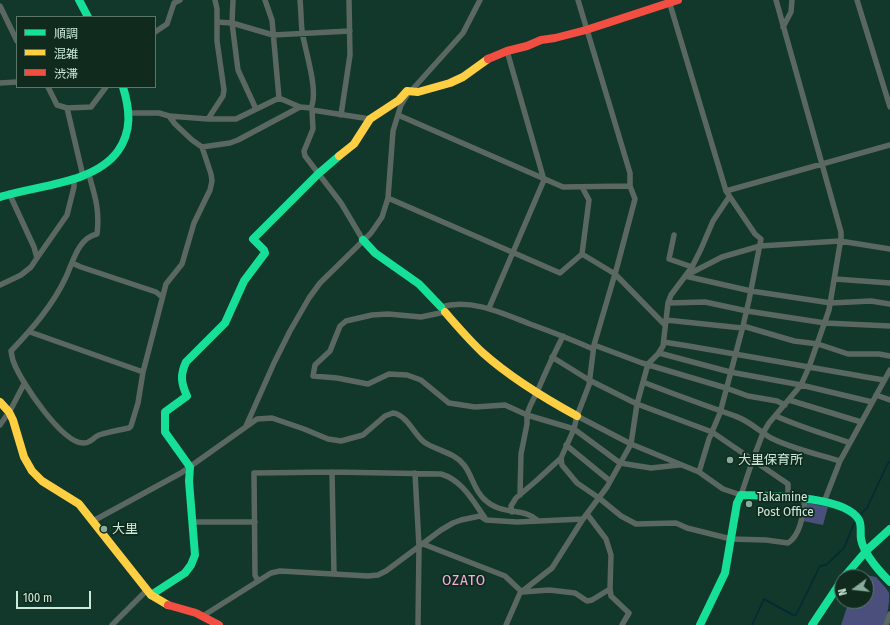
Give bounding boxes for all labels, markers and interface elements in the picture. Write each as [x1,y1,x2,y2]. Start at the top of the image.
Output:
legend [16,16,156,88]
text: 順調 [54,27,78,41]
text: 混雑 [54,47,78,61]
text: 渋滞 [54,67,78,81]
place label: 大里保育所 [738,452,803,468]
marker: 大里保育所 [725,455,735,465]
place label: Takamine Post Office [757,489,814,520]
marker: Takamine Post Office [744,499,754,509]
place label: 大里 [112,521,138,537]
marker: 大里 [99,524,109,534]
north arrow [834,569,874,609]
district label: OZATO [442,572,486,590]
scale bar [18,583,93,609]
text: N [836,587,850,597]
text: 100 m [23,591,52,605]

